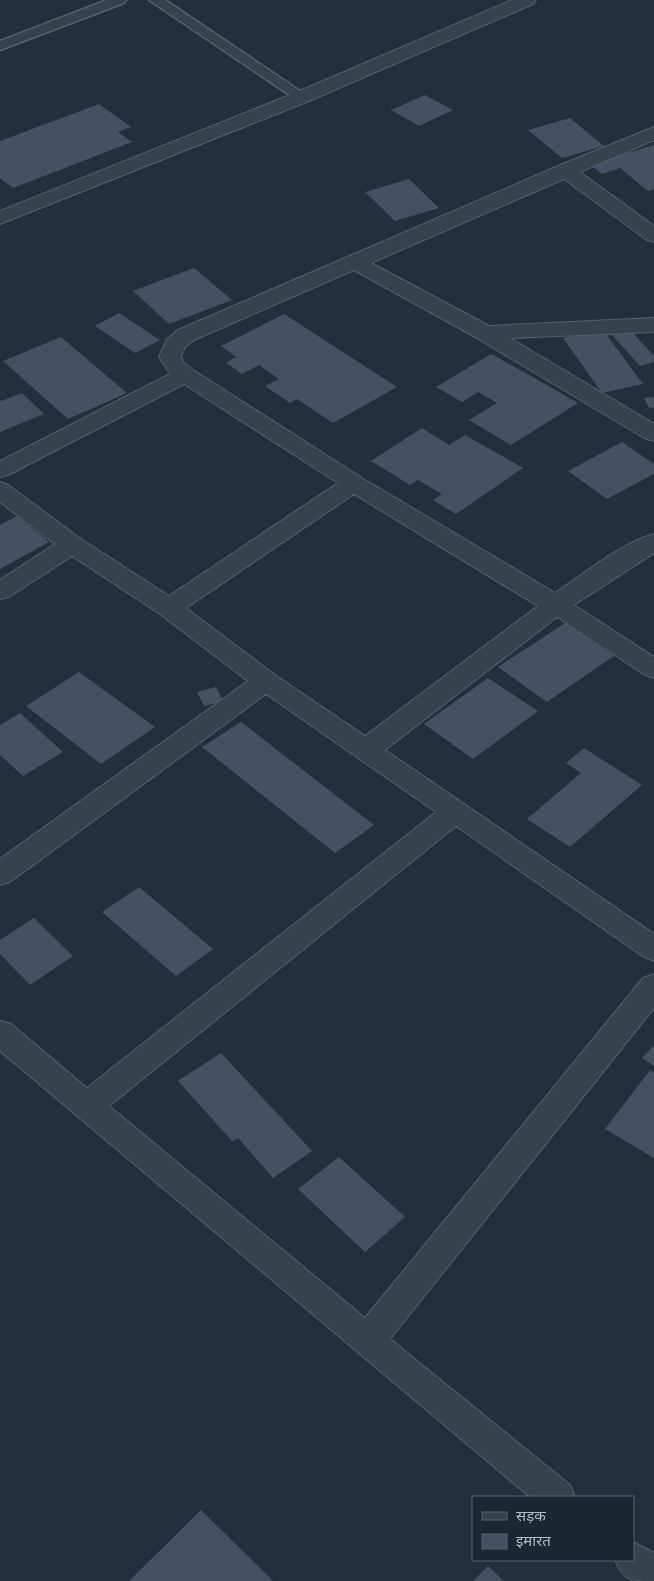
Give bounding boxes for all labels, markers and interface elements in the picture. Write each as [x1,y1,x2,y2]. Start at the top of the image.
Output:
legend [472,1496,634,1561]
text: सड़क [516,1506,546,1524]
text: इमारत [516,1531,551,1549]

